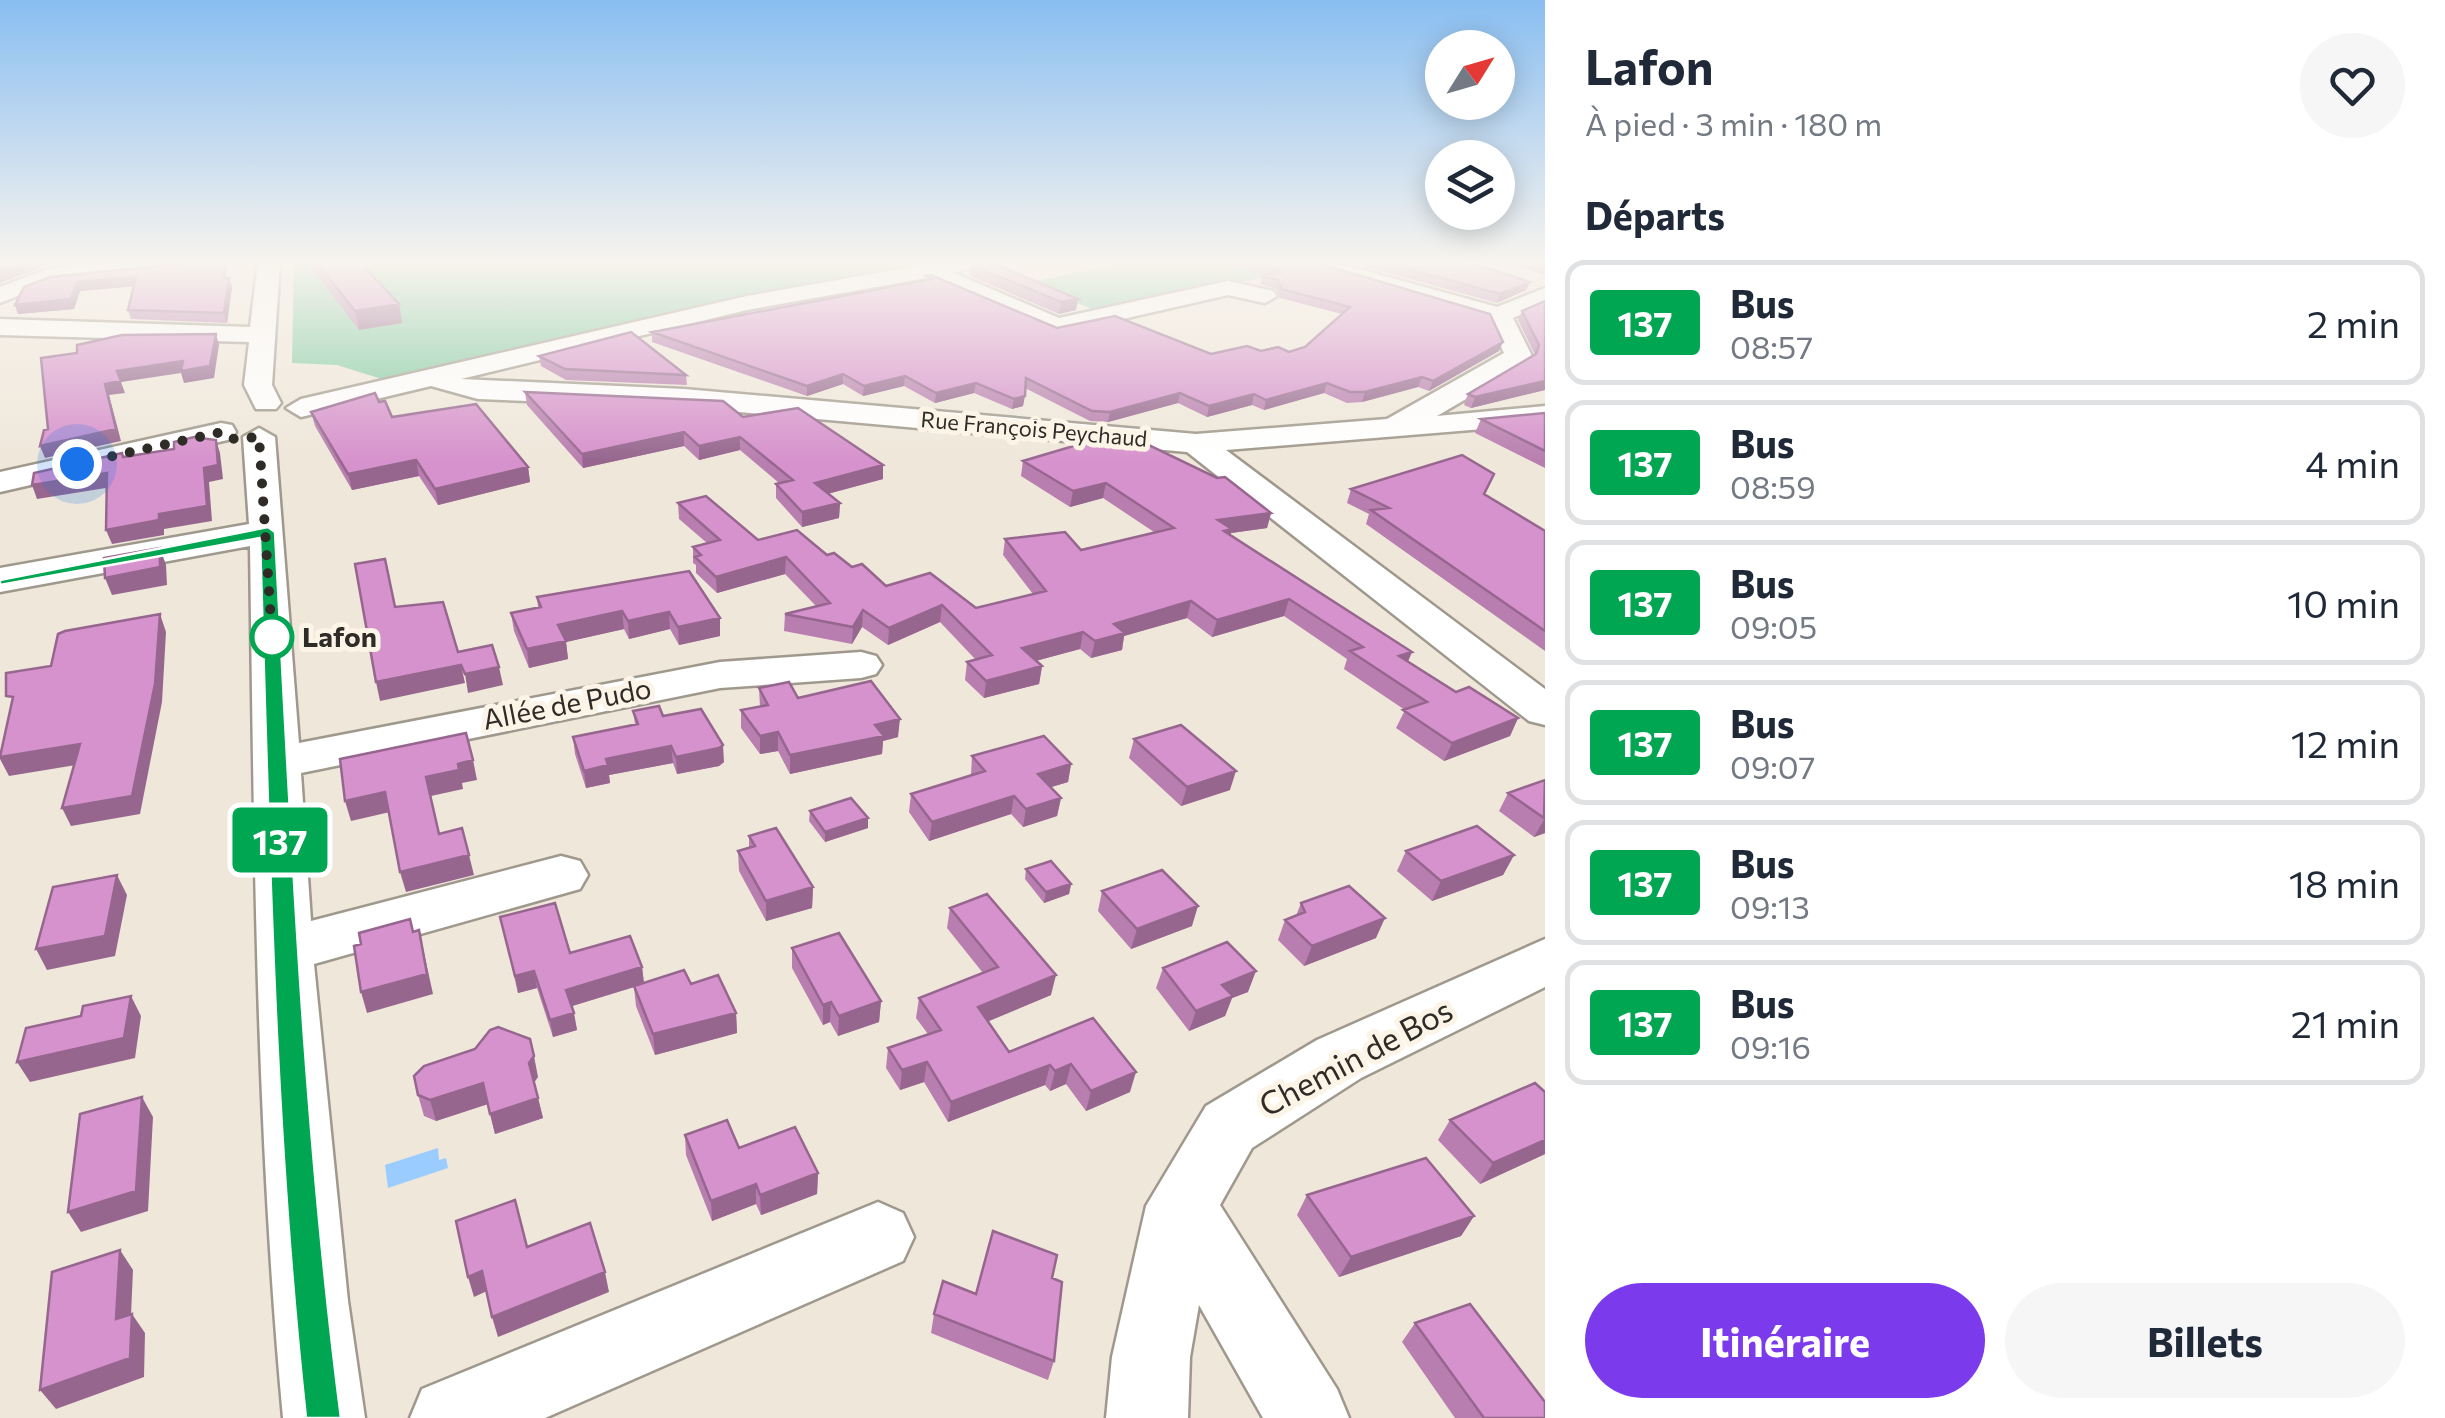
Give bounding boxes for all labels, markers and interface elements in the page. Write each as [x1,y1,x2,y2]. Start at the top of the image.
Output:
north arrow [1425,30,1515,120]
map controls [1425,30,1515,230]
button: heart [2300,33,2405,138]
text: Lafon [1585,36,1713,95]
text: À pied · 3 min · 180 m [1585,103,1882,143]
button: layers [1425,140,1515,230]
text: Départs [1585,191,1725,238]
text: Bus [1730,279,1795,326]
text: 2 min [2307,299,2400,346]
text: 137 [1617,301,1673,344]
text: 08:57 [1730,326,1813,366]
street label: Rue François Peychaud [920,405,1148,452]
text: Bus [1730,419,1795,466]
your location [52,439,102,489]
text: 4 min [2305,439,2400,486]
text: 137 [1617,441,1673,484]
text: 08:59 [1730,466,1816,506]
text: Bus [1730,559,1795,606]
text: 10 min [2287,579,2400,626]
text: 137 [1617,581,1673,624]
text: 09:05 [1730,606,1817,646]
marker: Lafon [251,616,293,658]
place label: Lafon [302,619,377,653]
street label: Allée de Pudo [480,670,654,736]
text: Bus [1730,699,1795,746]
text: 12 min [2291,719,2400,766]
text: 137 [1617,721,1673,764]
text: 09:07 [1730,746,1816,786]
line badge: 137 [222,808,338,872]
text: 137 [252,819,308,862]
text: Bus [1730,839,1795,886]
text: 18 min [2289,859,2400,906]
text: 137 [1617,861,1673,904]
text: 09:13 [1730,886,1810,926]
text: Bus [1730,979,1795,1026]
street label: Chemin de Bos [1252,989,1459,1124]
text: 21 min [2291,999,2400,1046]
text: 137 [1617,1001,1673,1044]
text: 09:16 [1730,1026,1811,1066]
button: Itinéraire [1585,1283,1985,1398]
button: Billets [2005,1283,2405,1398]

